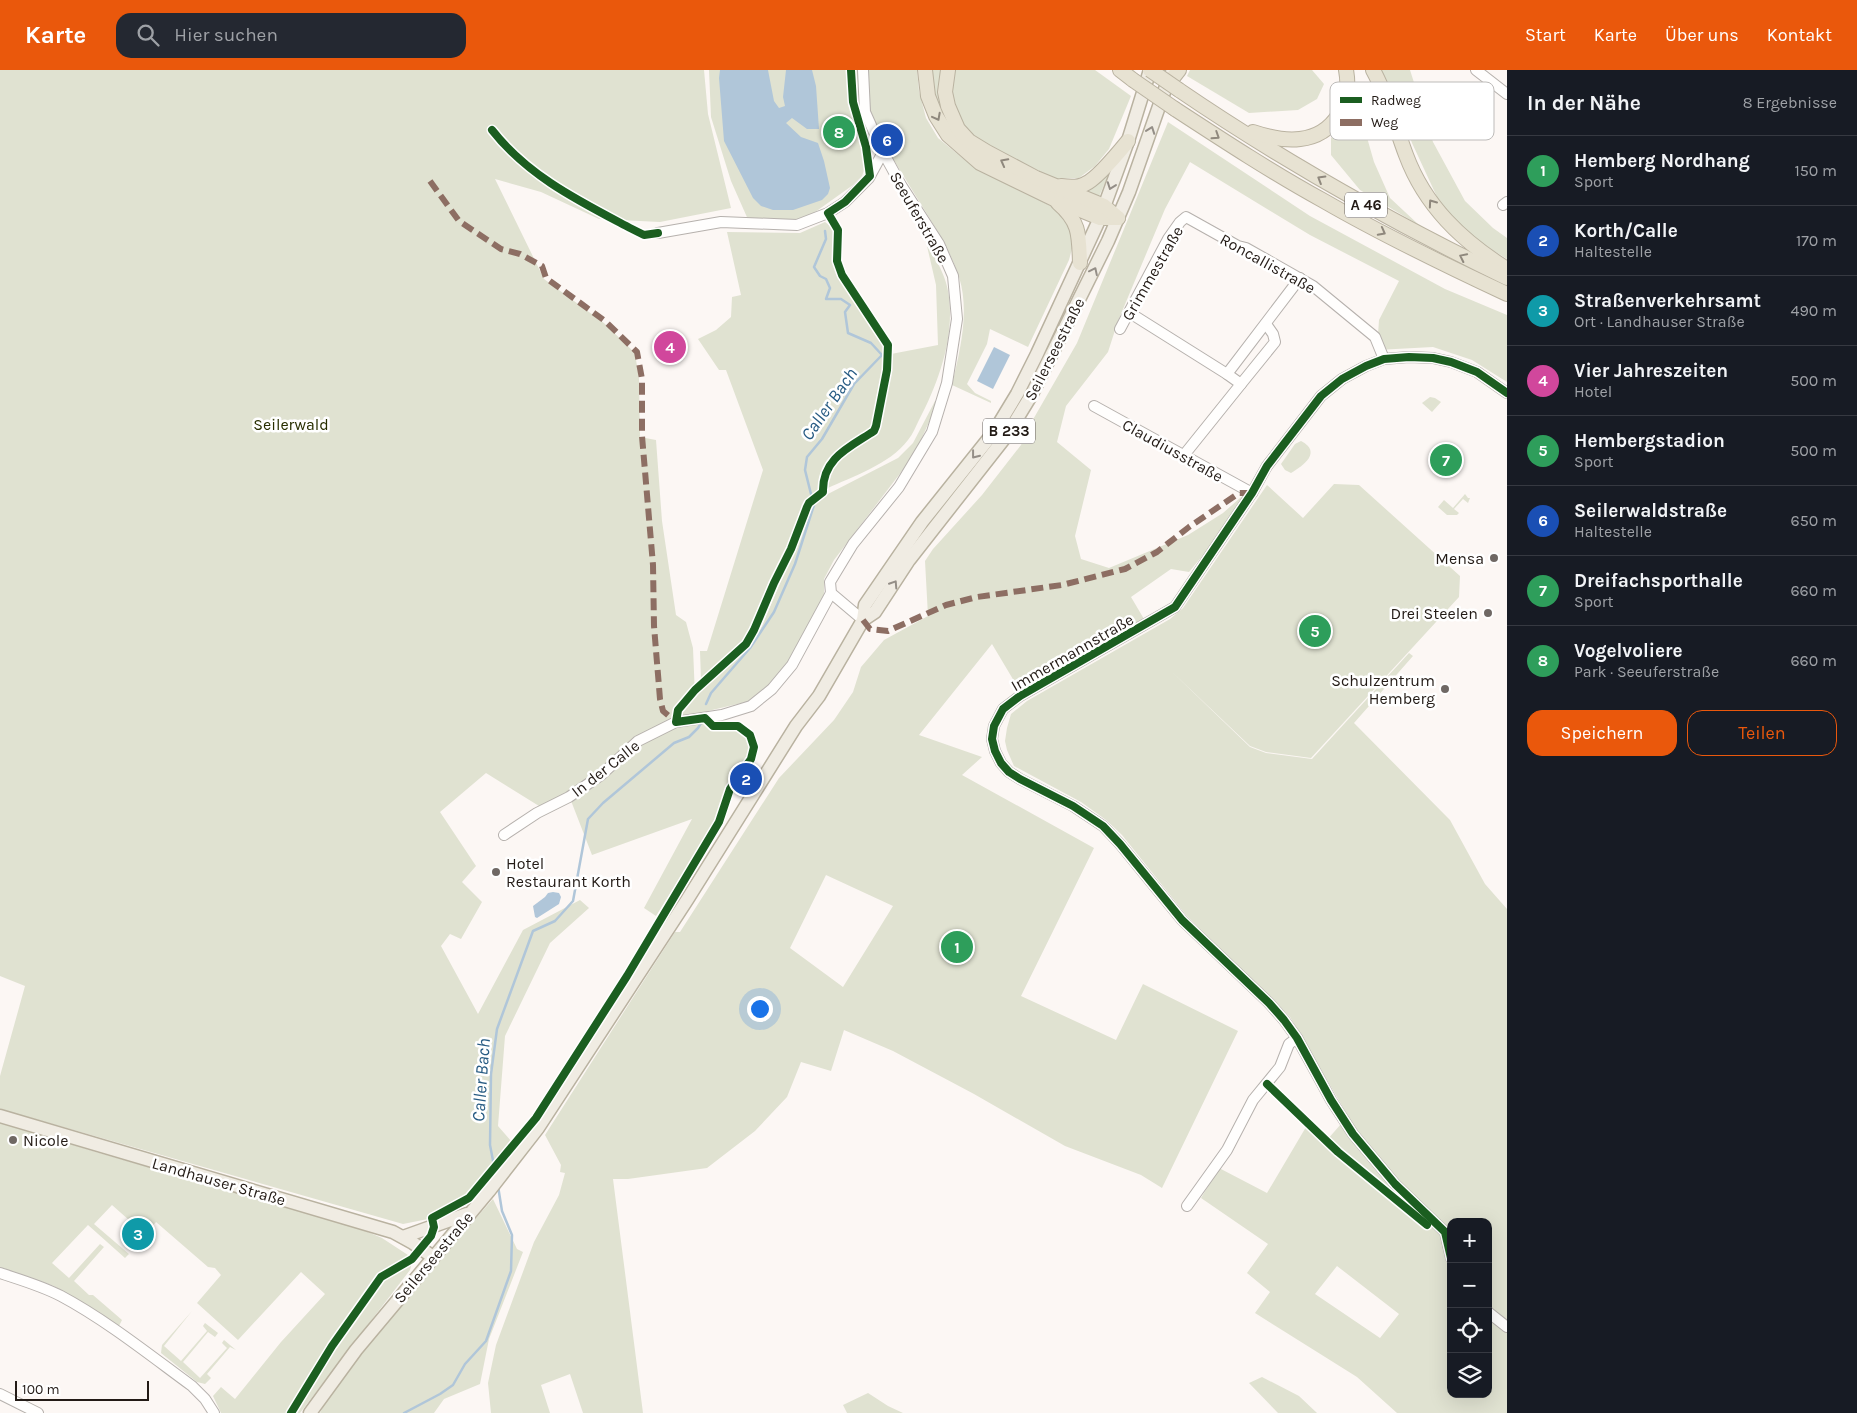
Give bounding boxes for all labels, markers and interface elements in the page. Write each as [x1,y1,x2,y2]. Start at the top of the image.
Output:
search box [116,13,466,58]
text: Karte [25,21,86,49]
icon: search [134,21,162,49]
text: Hier suchen [174,24,278,46]
text: Start [1525,24,1566,46]
text: Karte [1594,24,1637,46]
text: Über uns [1665,24,1739,46]
text: Kontakt [1767,24,1832,46]
legend [1330,82,1494,140]
text: In der Nähe [1527,91,1641,115]
text: Radweg [1371,92,1421,109]
text: 8 Ergebnisse [1743,93,1837,112]
one-way arrow [931,111,941,120]
pin: 8 [823,113,855,151]
text: Weg [1371,114,1398,131]
pin: 6 [871,121,903,159]
one-way arrow [1145,126,1155,135]
one-way arrow [1211,129,1220,139]
text: Hemberg Nordhang [1574,150,1750,172]
one-way arrow [1000,158,1009,168]
text: 1 [1540,161,1546,180]
text: 150 m [1794,161,1837,180]
street label: Seeuferstraße [886,168,953,266]
text: Sport [1574,172,1614,191]
one-way arrow [1317,175,1326,185]
one-way arrow [1107,182,1117,190]
road number: A 46 [1345,192,1387,218]
one-way arrow [1429,200,1437,209]
text: Korth/Calle [1574,220,1678,242]
street label: Grimmestraße [1118,223,1187,324]
one-way arrow [1377,226,1386,236]
street label: Roncallistraße [1217,229,1319,297]
text: 2 [1538,231,1548,250]
text: 170 m [1796,231,1837,250]
text: Haltestelle [1574,242,1652,261]
one-way arrow [1459,253,1468,263]
one-way arrow [1087,268,1097,277]
text: Straßenverkehrsamt [1574,290,1761,312]
street label: Seilerseestraße [1020,295,1089,404]
text: 3 [1538,301,1548,320]
text: 490 m [1791,301,1837,320]
text: Ort · Landhauser Straße [1574,312,1745,331]
pin: 4 [654,328,686,366]
text: Vier Jahreszeiten [1574,360,1728,382]
water label: Caller Bach [796,363,862,445]
text: 4 [1538,371,1548,390]
text: 500 m [1790,371,1837,390]
text: Hotel [1574,382,1612,401]
park label: Seilerwald [253,415,329,434]
street label: Claudiusstraße [1119,415,1226,486]
road number: B 233 [983,418,1035,444]
text: Hembergstadion [1574,430,1725,452]
pin: 7 [1430,441,1462,479]
text: 5 [1538,441,1548,460]
text: 500 m [1790,441,1837,460]
one-way arrow [973,449,981,458]
text: Sport [1574,452,1614,471]
text: Seilerwaldstraße [1574,500,1727,522]
text: 6 [1538,511,1548,530]
text: 650 m [1791,511,1837,530]
text: Haltestelle [1574,522,1652,541]
place label: Mensa [1435,549,1484,568]
marker: Mensa [1488,552,1500,564]
text: Dreifachsporthalle [1574,570,1743,592]
one-way arrow [887,580,897,589]
text: 7 [1539,581,1547,600]
text: 660 m [1790,581,1837,600]
text: Sport [1574,592,1614,611]
place label: Drei Steelen [1390,604,1478,623]
marker: Drei Steelen [1482,607,1494,619]
street label: Immermannstraße [1008,610,1137,695]
pin: 5 [1299,612,1331,650]
text: Vogelvoliere [1574,640,1683,662]
text: 8 [1538,651,1548,670]
text: 660 m [1790,651,1837,670]
text: Park · Seeuferstraße [1574,662,1719,681]
place label: Schulzentrum Hemberg [1331,671,1435,708]
marker: Schulzentrum Hemberg [1439,683,1451,695]
button: Speichern [1527,710,1677,756]
button: Teilen [1687,710,1837,756]
street label: In der Calle [568,736,643,801]
pin: 2 [730,760,762,798]
place label: Hotel Restaurant Korth [506,854,631,891]
marker: Hotel Restaurant Korth [490,866,502,878]
pin: 1 [941,928,973,966]
your location [747,996,773,1022]
water label: Caller Bach [467,1037,495,1123]
place label: Nicole [23,1131,68,1150]
marker: Nicole [7,1134,19,1146]
street label: Landhauser Straße [150,1153,288,1210]
street label: Seilerseestraße [390,1208,477,1307]
pin: 3 [122,1215,154,1253]
map controls [1447,1218,1492,1398]
button: + [1447,1218,1492,1263]
button: − [1447,1263,1492,1308]
button: locate [1447,1308,1492,1353]
button: layers [1447,1353,1492,1398]
scale bar [15,1378,149,1401]
text: 100 m [22,1381,60,1398]

